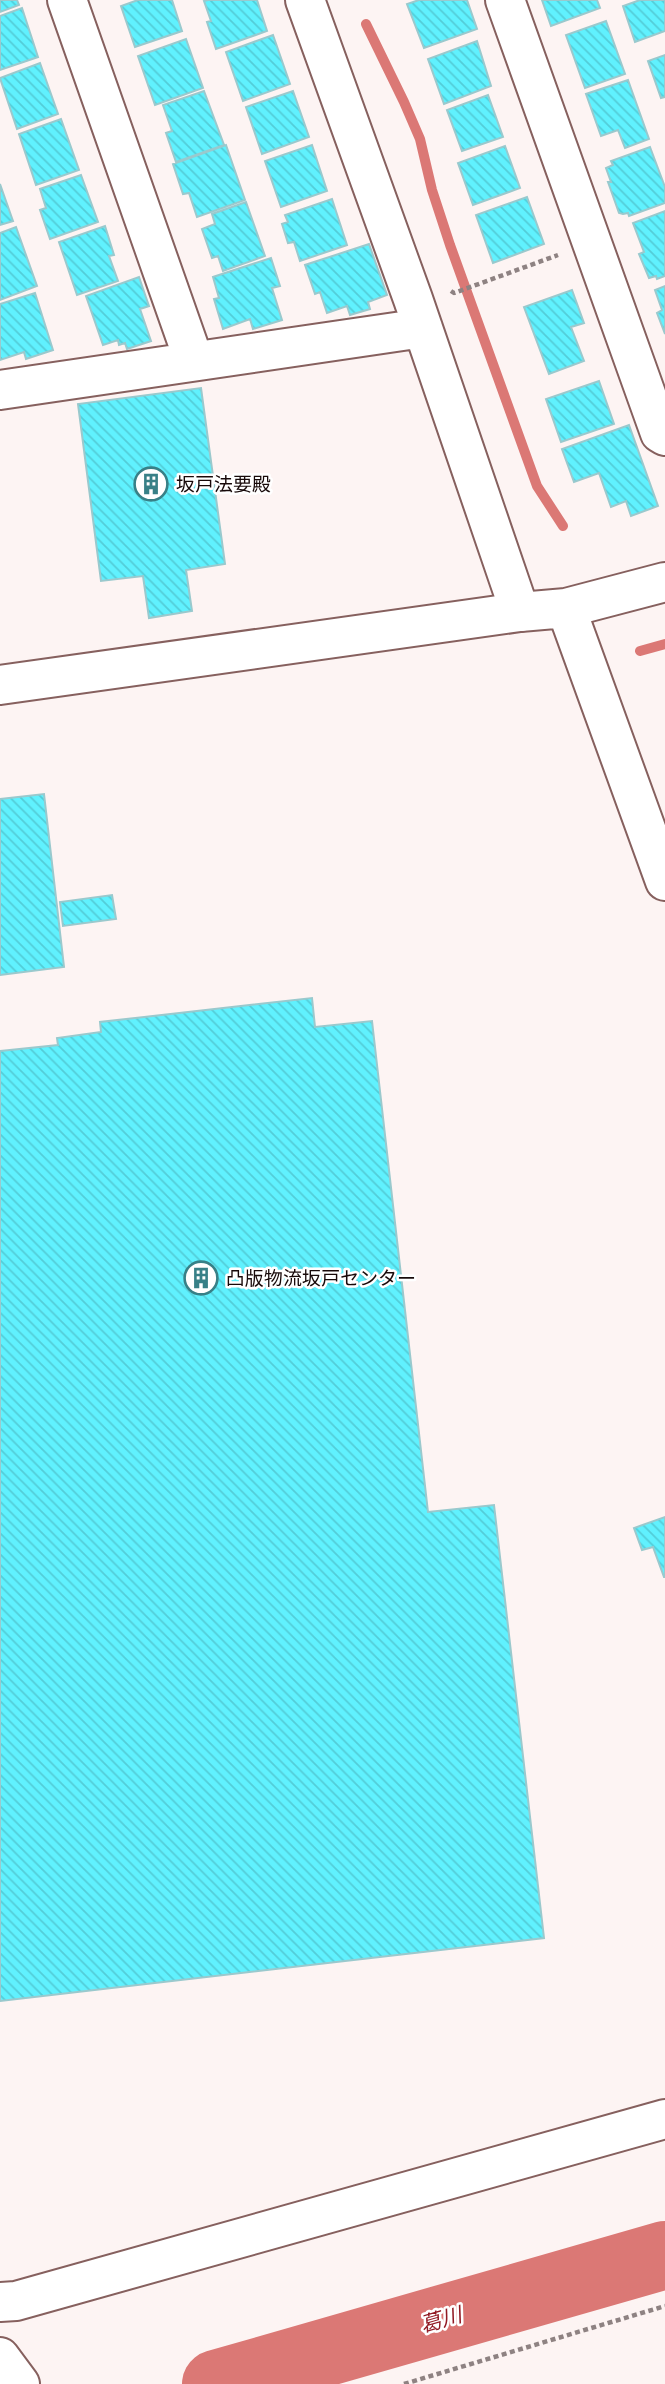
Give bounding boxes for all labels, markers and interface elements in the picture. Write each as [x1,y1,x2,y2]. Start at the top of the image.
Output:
building icon: 坂戸法要殿 [132,465,170,503]
place label: 坂戸法要殿 [176,470,271,496]
building icon: 凸版物流坂戸センター [182,1259,220,1297]
place label: 凸版物流坂戸センター [226,1264,416,1290]
water label: 葛川 [416,2298,466,2337]

